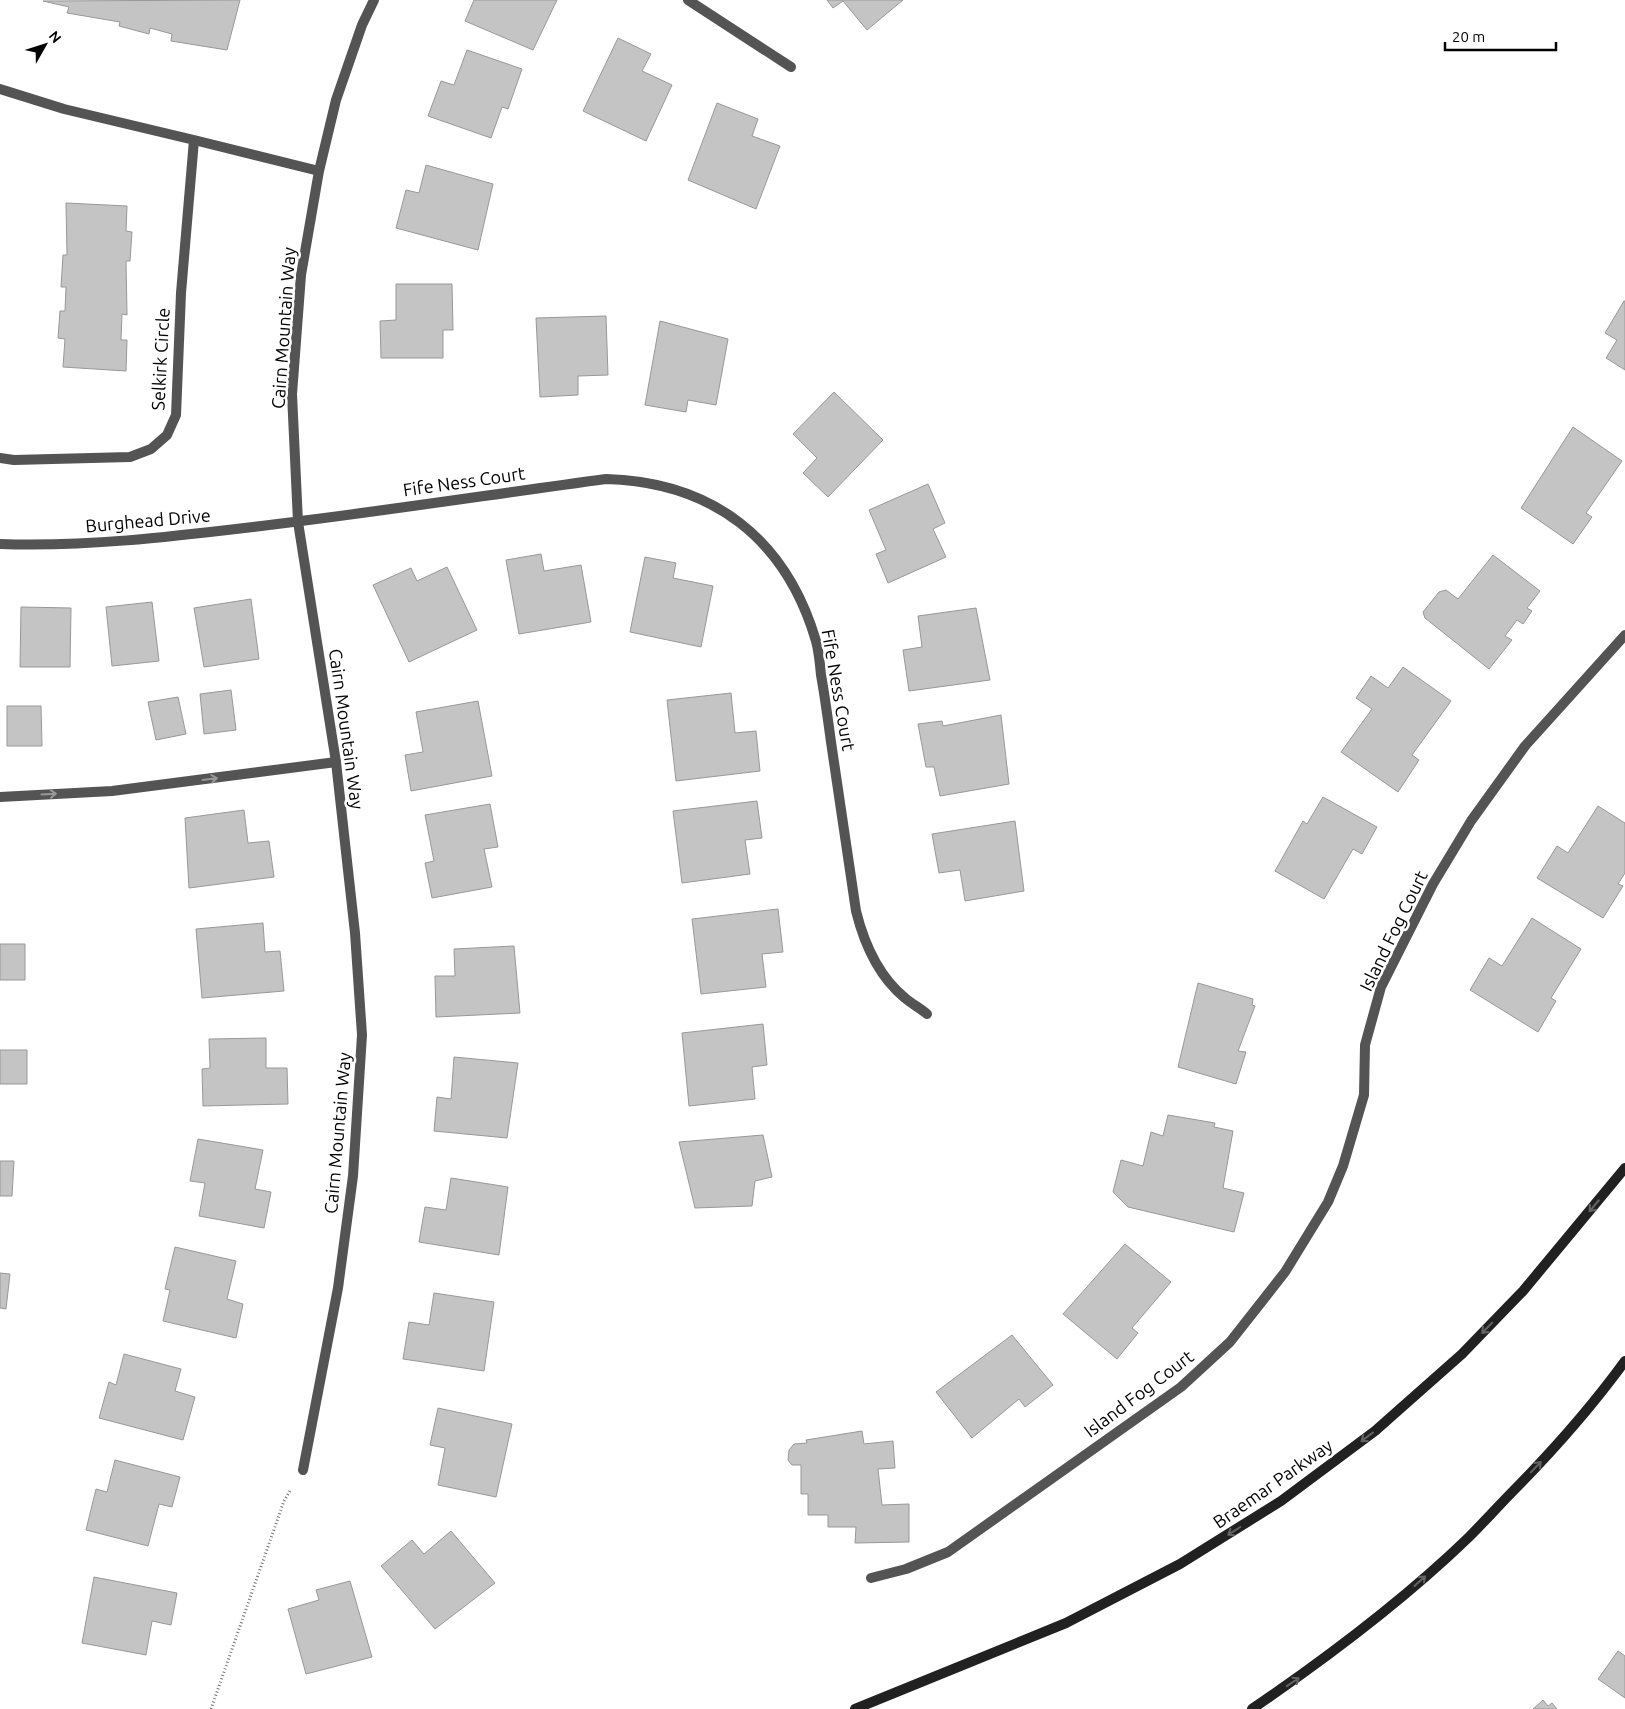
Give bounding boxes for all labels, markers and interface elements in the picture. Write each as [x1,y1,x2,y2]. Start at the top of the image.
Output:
north arrow [20,20,70,70]
scale bar [1445,20,1556,52]
text: N [46,28,65,46]
text: 20 m [1452,28,1485,45]
street label: Cairn Mountain Way [267,246,299,409]
street label: Selkirk Circle [147,307,173,411]
street label: Fife Ness Court [402,463,526,499]
street label: Burghead Drive [85,505,211,535]
street label: Fife Ness Court [818,628,860,752]
street label: Cairn Mountain Way [326,647,368,811]
one-way arrow [202,773,218,783]
one-way arrow [40,790,56,799]
street label: Island Fog Court [1355,867,1431,994]
street label: Cairn Mountain Way [320,1051,354,1214]
one-way arrow [1588,1199,1600,1212]
one-way arrow [1481,1322,1493,1334]
street label: Island Fog Court [1080,1346,1197,1441]
one-way arrow [1360,1432,1374,1442]
street label: Braemar Parkway [1209,1434,1336,1532]
one-way arrow [1530,1461,1542,1473]
one-way arrow [1228,1526,1242,1536]
one-way arrow [1414,1575,1427,1587]
one-way arrow [1285,1676,1299,1686]

